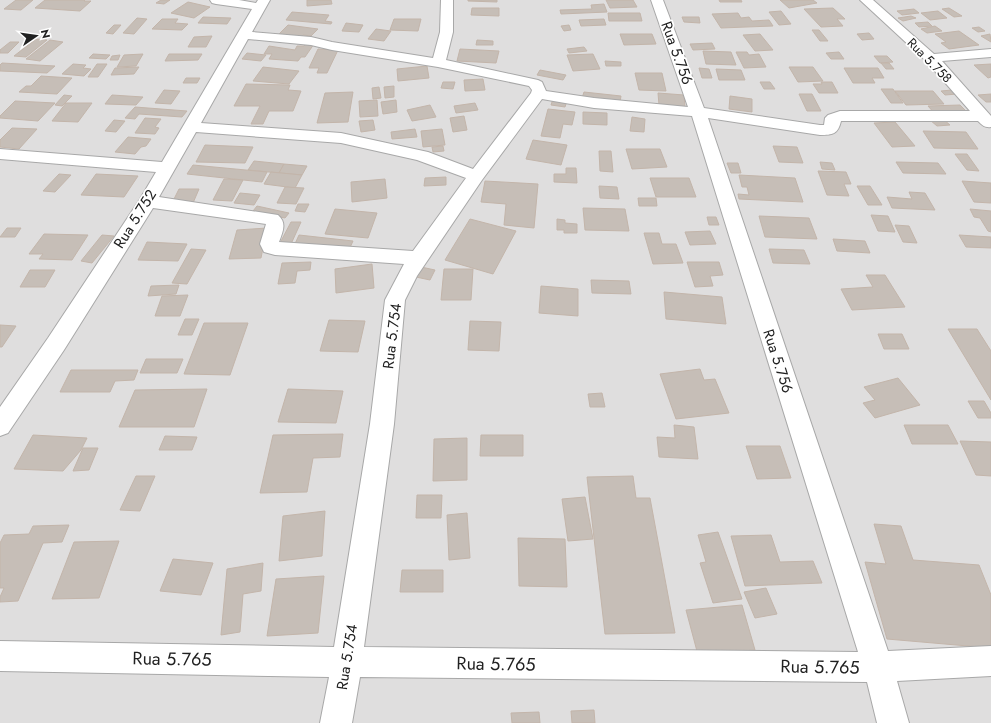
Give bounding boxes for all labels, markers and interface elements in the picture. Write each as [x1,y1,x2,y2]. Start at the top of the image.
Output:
north arrow [16,16,56,56]
street label: Rua 5.756 [655,18,699,88]
text: N [37,28,55,40]
street label: Rua 5.758 [903,34,956,87]
street label: Rua 5.752 [108,185,162,253]
street label: Rua 5.754 [377,302,407,370]
street label: Rua 5.756 [757,326,799,396]
street label: Rua 5.754 [331,622,363,691]
street label: Rua 5.765 [132,645,212,673]
street label: Rua 5.765 [456,650,536,678]
street label: Rua 5.765 [780,653,860,681]

